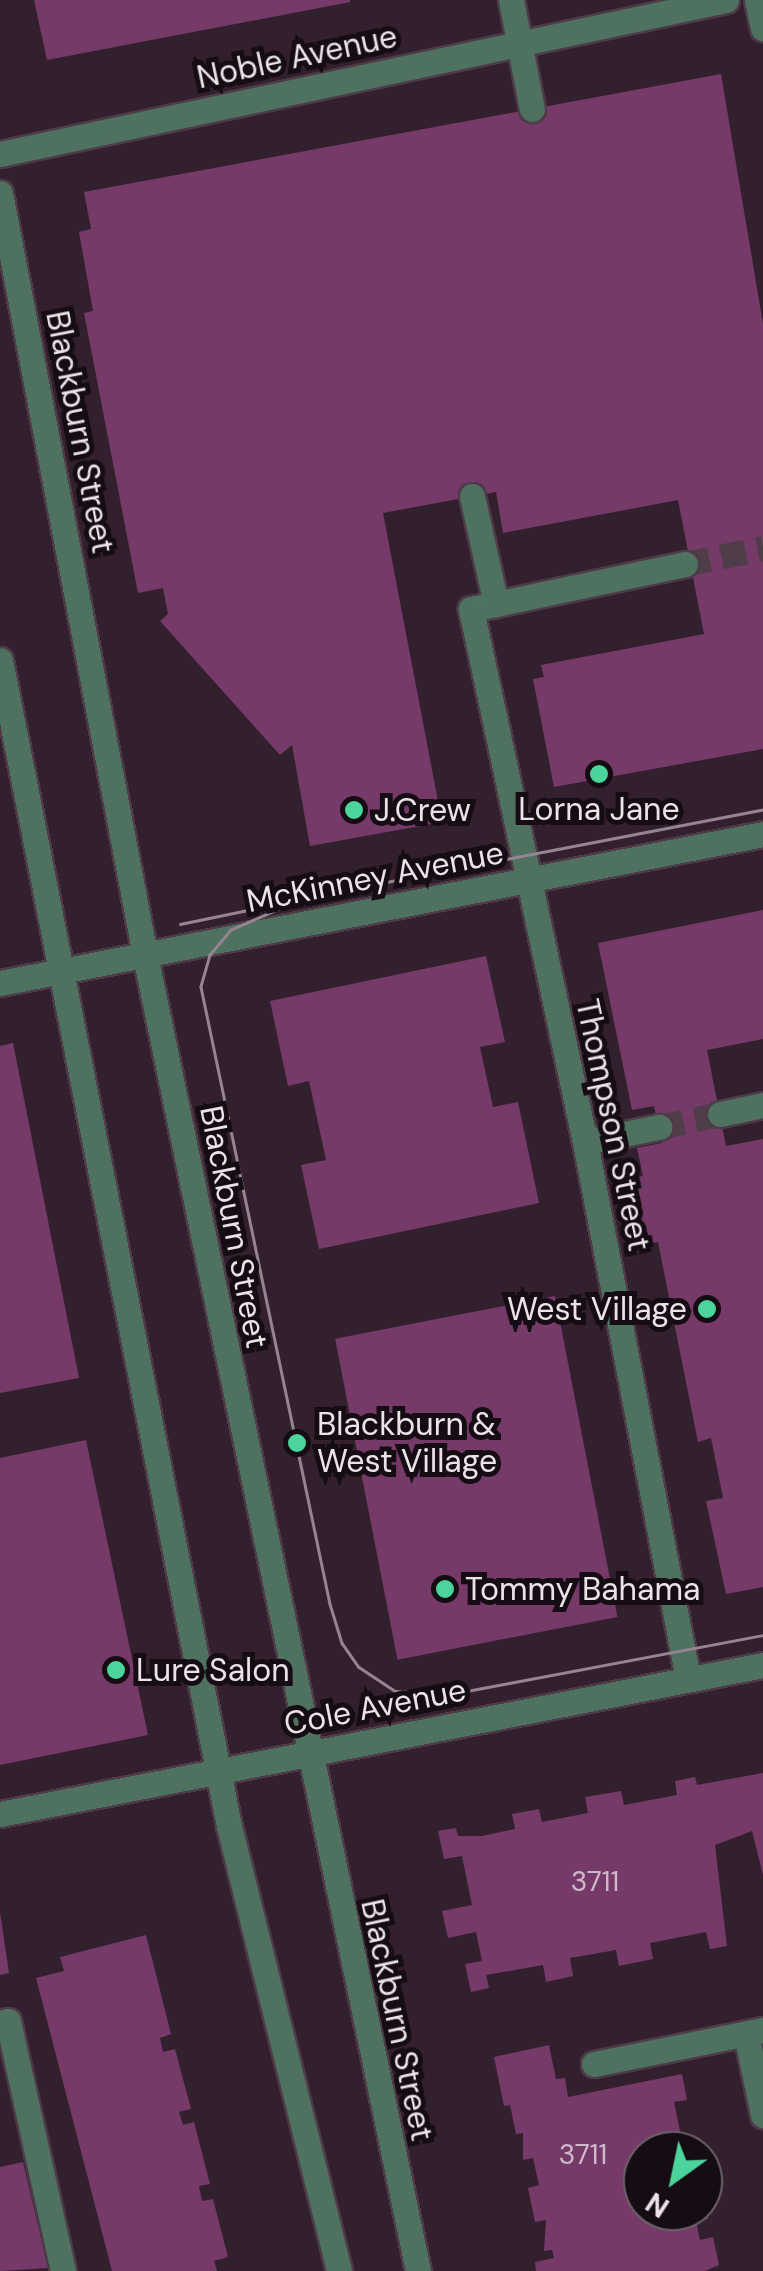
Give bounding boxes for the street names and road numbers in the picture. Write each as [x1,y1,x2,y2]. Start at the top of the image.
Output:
street label: Noble Avenue [193,17,401,97]
street label: Blackburn Street [38,308,122,556]
street label: McKinney Avenue [243,833,507,921]
street label: Thompson Street [568,996,658,1254]
street label: Blackburn Street [192,1103,276,1351]
street label: Cole Avenue [281,1671,469,1743]
street label: Blackburn Street [353,1896,441,2144]

